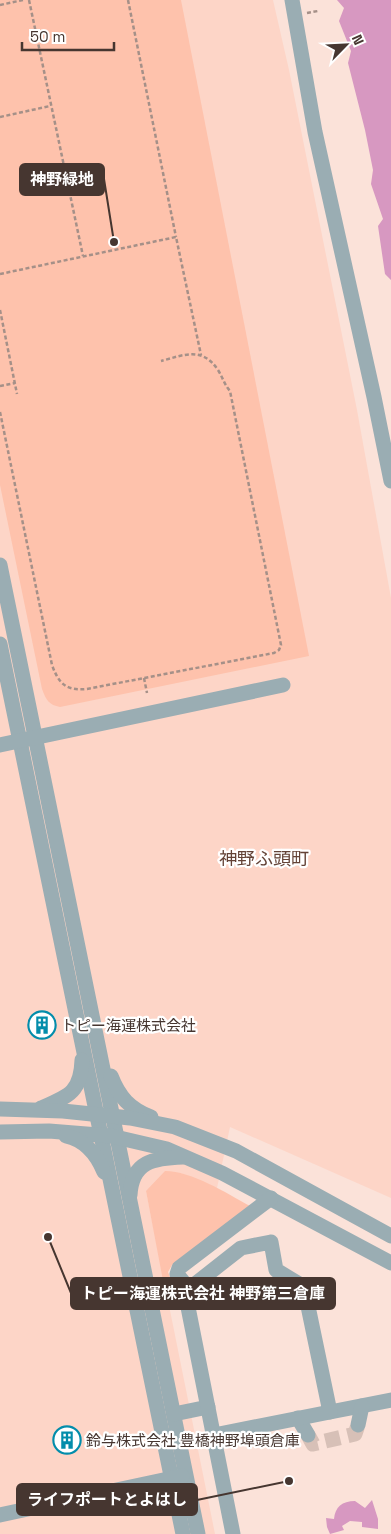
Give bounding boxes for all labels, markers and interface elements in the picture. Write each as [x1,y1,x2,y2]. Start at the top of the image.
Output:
scale bar [22,20,115,52]
north arrow [321,20,371,70]
text: 50 m [30,27,65,46]
text: N [348,32,368,48]
callout: 神野緑地 [20,164,104,195]
text: 神野緑地 [30,169,94,190]
district label: 神野ふ頭町 [219,847,309,870]
building icon: トピー海運株式会社 [27,1010,57,1040]
place label: トピー海運株式会社 [61,1016,196,1035]
callout: トピー海運株式会社 神野第三倉庫 [71,1278,335,1309]
text: トピー海運株式会社 神野第三倉庫 [81,1283,325,1304]
building icon: 鈴与株式会社 豊橋神野埠頭倉庫 [52,1425,82,1455]
place label: 鈴与株式会社 豊橋神野埠頭倉庫 [86,1431,300,1450]
callout: ライフポートとよはし [17,1484,197,1515]
text: ライフポートとよはし [27,1489,187,1510]

